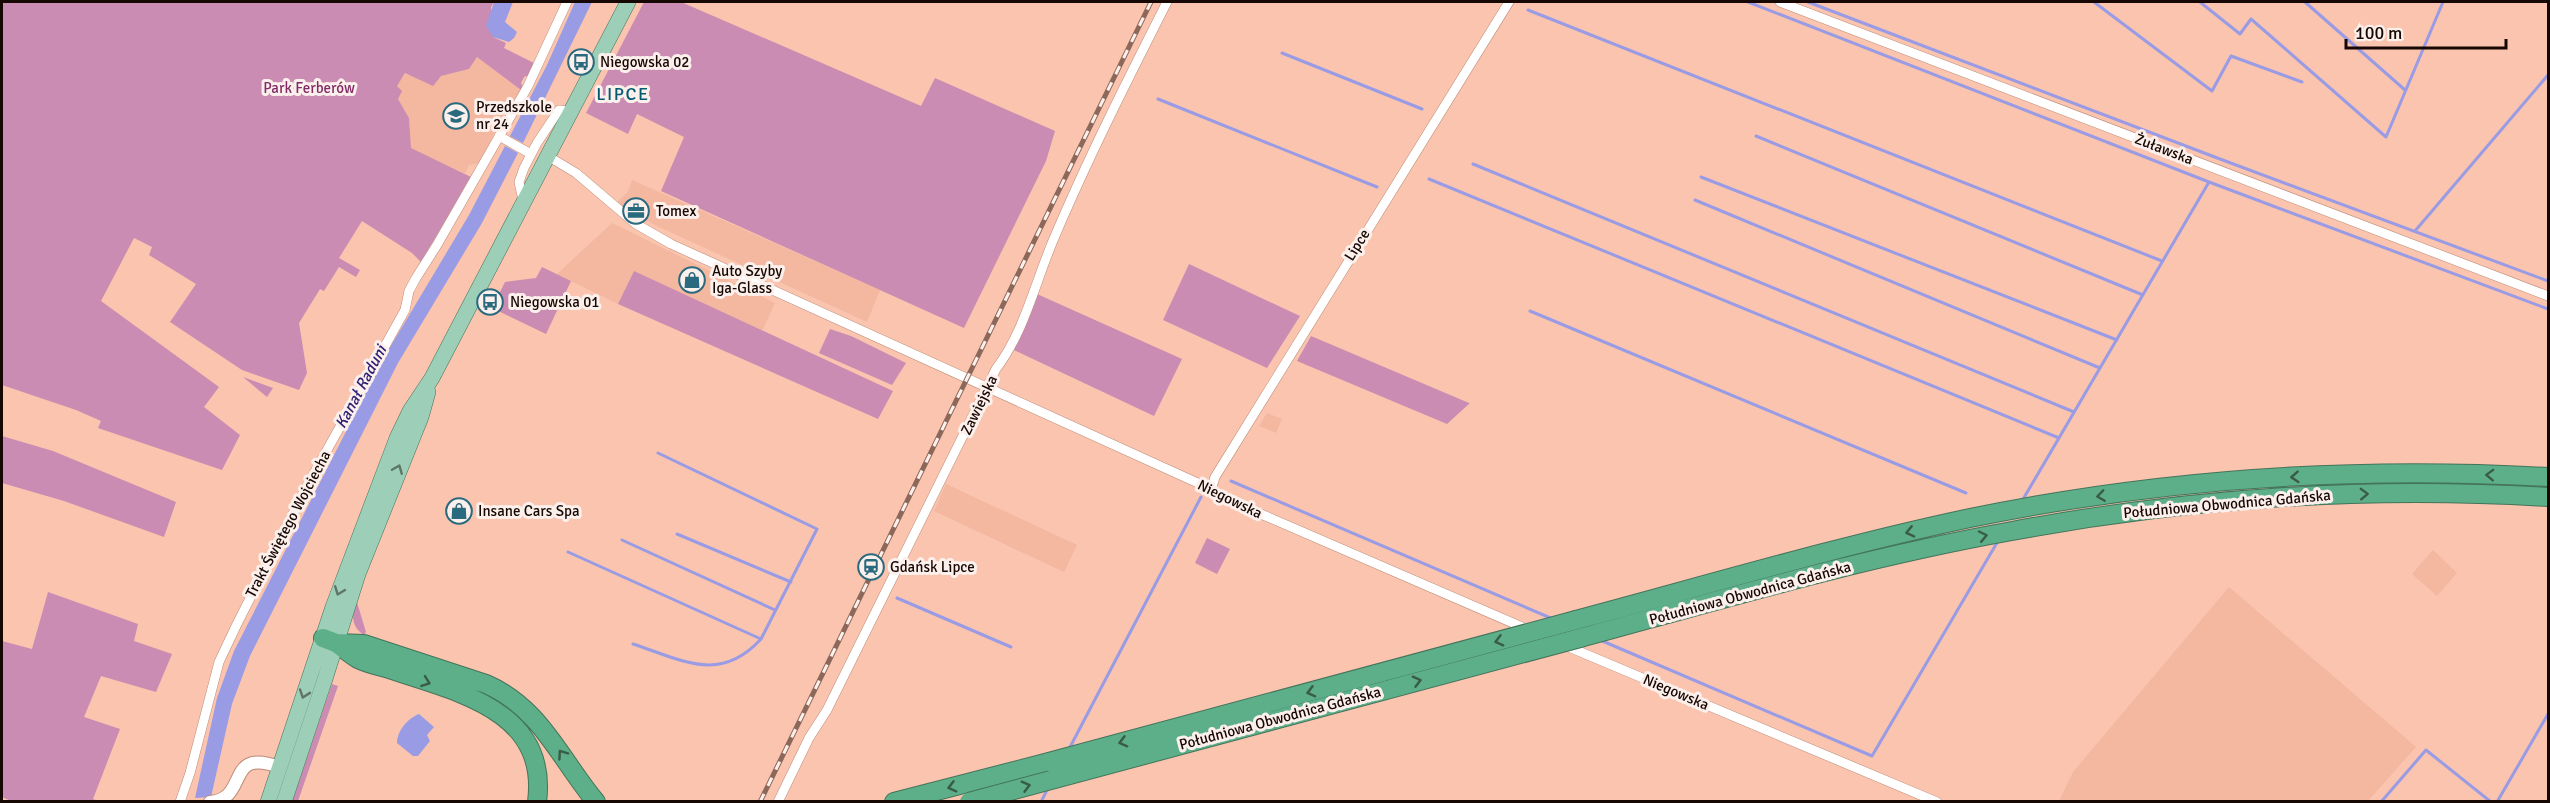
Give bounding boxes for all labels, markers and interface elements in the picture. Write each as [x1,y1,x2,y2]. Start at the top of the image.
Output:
scale bar [2346,12,2506,50]
text: 100 m [2355,22,2402,44]
bus stop icon: Niegowska 02 [566,47,596,77]
place label: Niegowska 02 [600,53,689,71]
park label: Park Ferberów [263,79,355,97]
district label: LIPCE [596,83,650,105]
place label: Przedszkole nr 24 [476,98,552,133]
school or university icon: Przedszkole nr 24 [441,101,471,131]
street label: Żuławska [2132,130,2196,168]
office icon: Tomex [621,196,651,226]
place label: Tomex [656,202,696,220]
street label: Lipce [1340,226,1374,264]
place label: Auto Szyby Iga-Glass [712,262,782,297]
shop icon: Auto Szyby Iga-Glass [677,265,707,295]
bus stop icon: Niegowska 01 [475,287,505,317]
place label: Niegowska 01 [510,293,599,311]
water label: Kanał Raduni [331,341,392,432]
street label: Zawiejska [957,372,1001,438]
street label: Trakt Świętego Wojciecha [241,447,334,601]
one-way arrow [391,464,403,475]
one-way arrow [2486,469,2495,481]
one-way arrow [2291,470,2300,483]
street label: Niegowska [1195,476,1265,522]
street label: Południowa Obwodnica Gdańska [2123,486,2331,522]
one-way arrow [2360,488,2369,500]
one-way arrow [2097,490,2106,502]
shop icon: Insane Cars Spa [444,496,474,526]
place label: Insane Cars Spa [478,502,580,520]
one-way arrow [1905,525,1915,538]
one-way arrow [1978,531,1988,544]
station icon: Gdańsk Lipce [856,552,886,582]
street label: Południowa Obwodnica Gdańska [1647,557,1853,629]
place label: Gdańsk Lipce [890,558,975,576]
one-way arrow [334,584,346,595]
one-way arrow [1495,634,1505,646]
street label: Niegowska [1640,670,1712,714]
one-way arrow [420,675,431,688]
one-way arrow [1412,676,1422,689]
street label: Południowa Obwodnica Gdańska [1177,682,1383,754]
one-way arrow [1306,684,1316,697]
one-way arrow [298,688,311,698]
one-way arrow [1118,735,1129,747]
one-way arrow [558,749,569,760]
one-way arrow [947,780,957,793]
one-way arrow [1021,781,1031,794]

